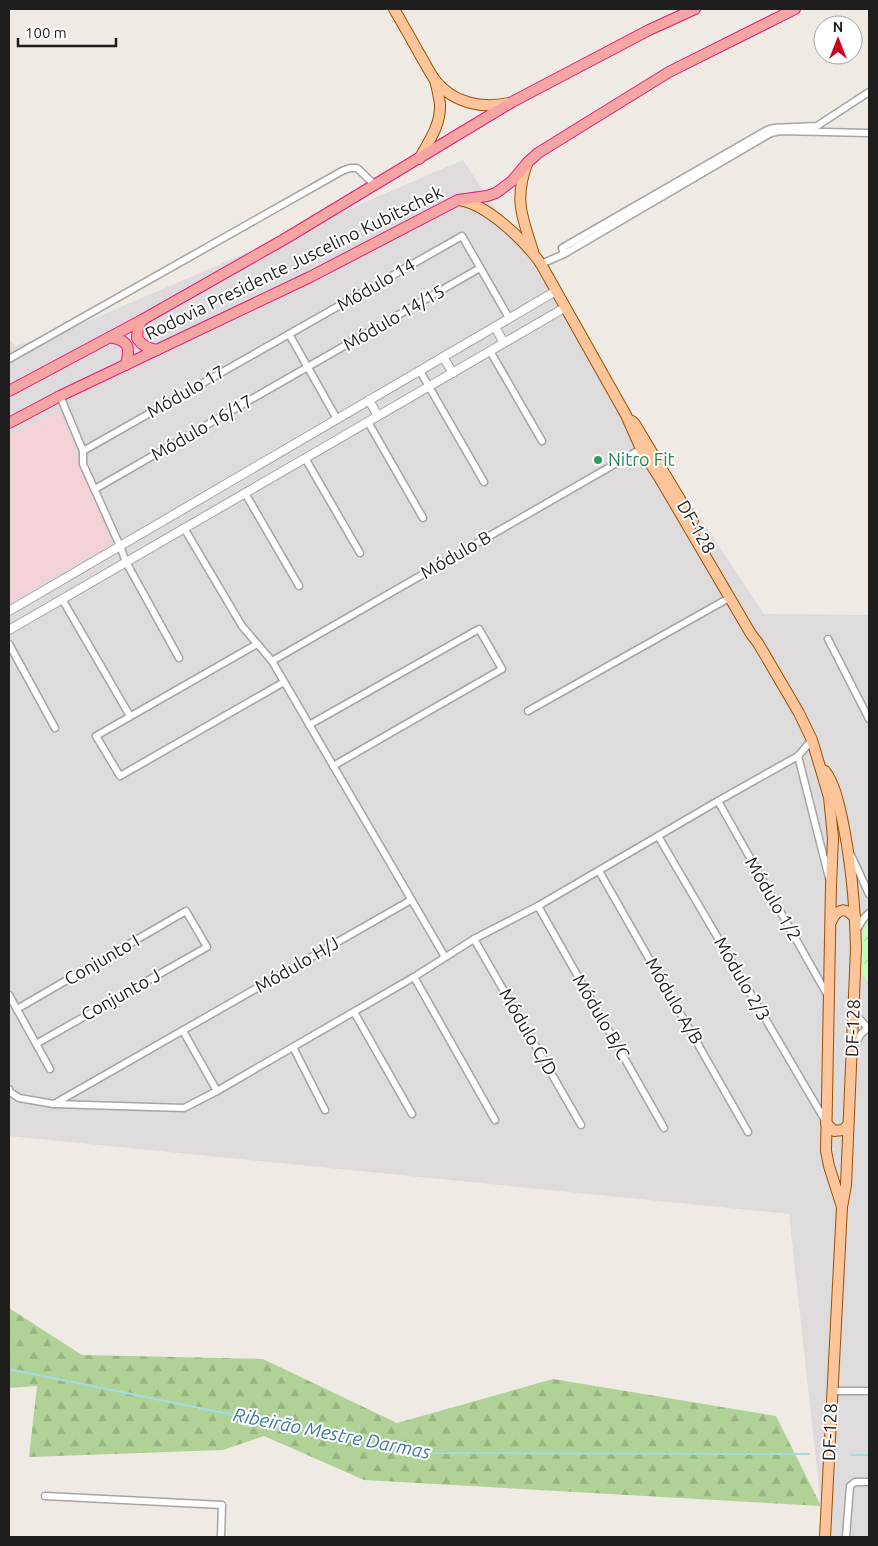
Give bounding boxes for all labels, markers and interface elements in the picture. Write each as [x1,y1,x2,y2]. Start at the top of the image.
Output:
scale bar [18,15,115,47]
north arrow [813,15,863,65]
text: N [833,19,843,35]
text: 100 m [25,24,67,41]
street label: Rodovia Presidente Juscelino Kubitschek [141,181,446,343]
street label: Módulo 14 [333,254,418,314]
street label: Módulo 14/15 [339,280,448,354]
street label: Módulo 17 [143,361,228,421]
street label: Módulo 16/17 [147,390,256,464]
place label: Nitro Fit [608,449,675,469]
marker: Nitro Fit [592,454,604,466]
street label: DF-128 [674,496,720,557]
street label: Módulo B [417,526,494,582]
street label: Módulo 1/2 [742,853,806,944]
street label: Conjunto I [61,930,142,989]
street label: Módulo H/J [251,932,342,996]
street label: Módulo 2/3 [711,933,775,1024]
street label: Módulo A/B [642,954,708,1047]
street label: Conjunto J [77,964,164,1024]
street label: Módulo B/C [569,970,634,1063]
street label: Módulo C/D [496,985,562,1078]
street label: DF-128 [841,999,863,1057]
water label: Ribeirão Mestre Darmas [232,1403,432,1463]
street label: DF-128 [818,1403,840,1461]

